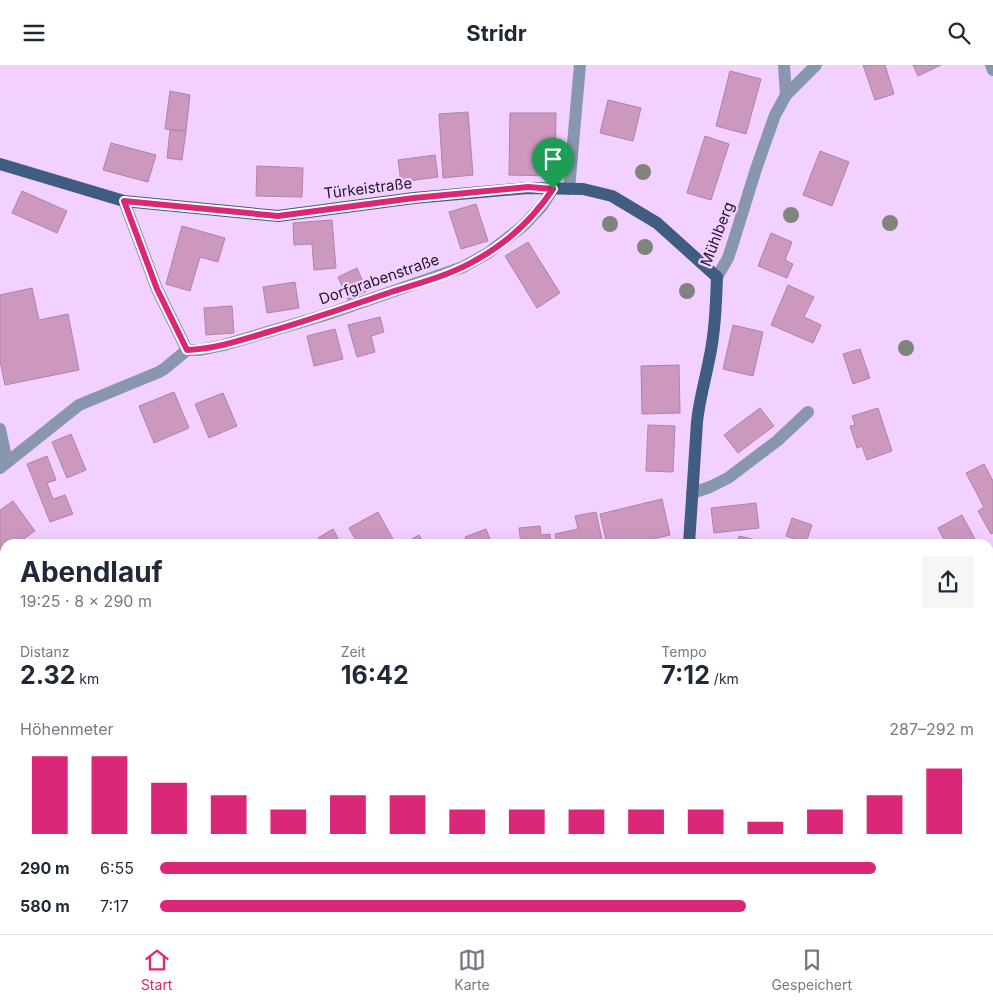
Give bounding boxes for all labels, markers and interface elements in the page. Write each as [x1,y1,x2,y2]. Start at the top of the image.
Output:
icon: menu [20,19,48,47]
icon: search [945,19,973,47]
text: Stridr [466,20,527,46]
pin [532,138,574,189]
icon: arrive [539,145,567,173]
street label: Türkeistraße [323,173,413,203]
street label: Mühlberg [696,199,738,269]
street label: Dorfgrabenstraße [316,250,442,308]
text: Abendlauf [20,555,163,589]
button: share [922,556,974,608]
text: 19:25 · 8 × 290 m [20,591,152,611]
text: Distanz [20,643,69,660]
text: Zeit [341,643,366,660]
text: Tempo [661,643,707,660]
text: 2.32 [20,660,75,690]
text: 16:42 [341,660,409,690]
text: 7:12 [661,660,710,690]
text: km [75,670,99,687]
text: /km [710,670,739,687]
text: Höhenmeter [20,719,114,739]
text: 287–292 m [889,719,974,739]
text: 290 m [20,858,70,878]
text: 6:55 [100,858,134,878]
text: 580 m [20,896,70,916]
text: 7:17 [100,896,129,916]
tab: Start [141,946,172,993]
tab: Karte [454,946,490,993]
tab: Gespeichert [771,946,852,993]

